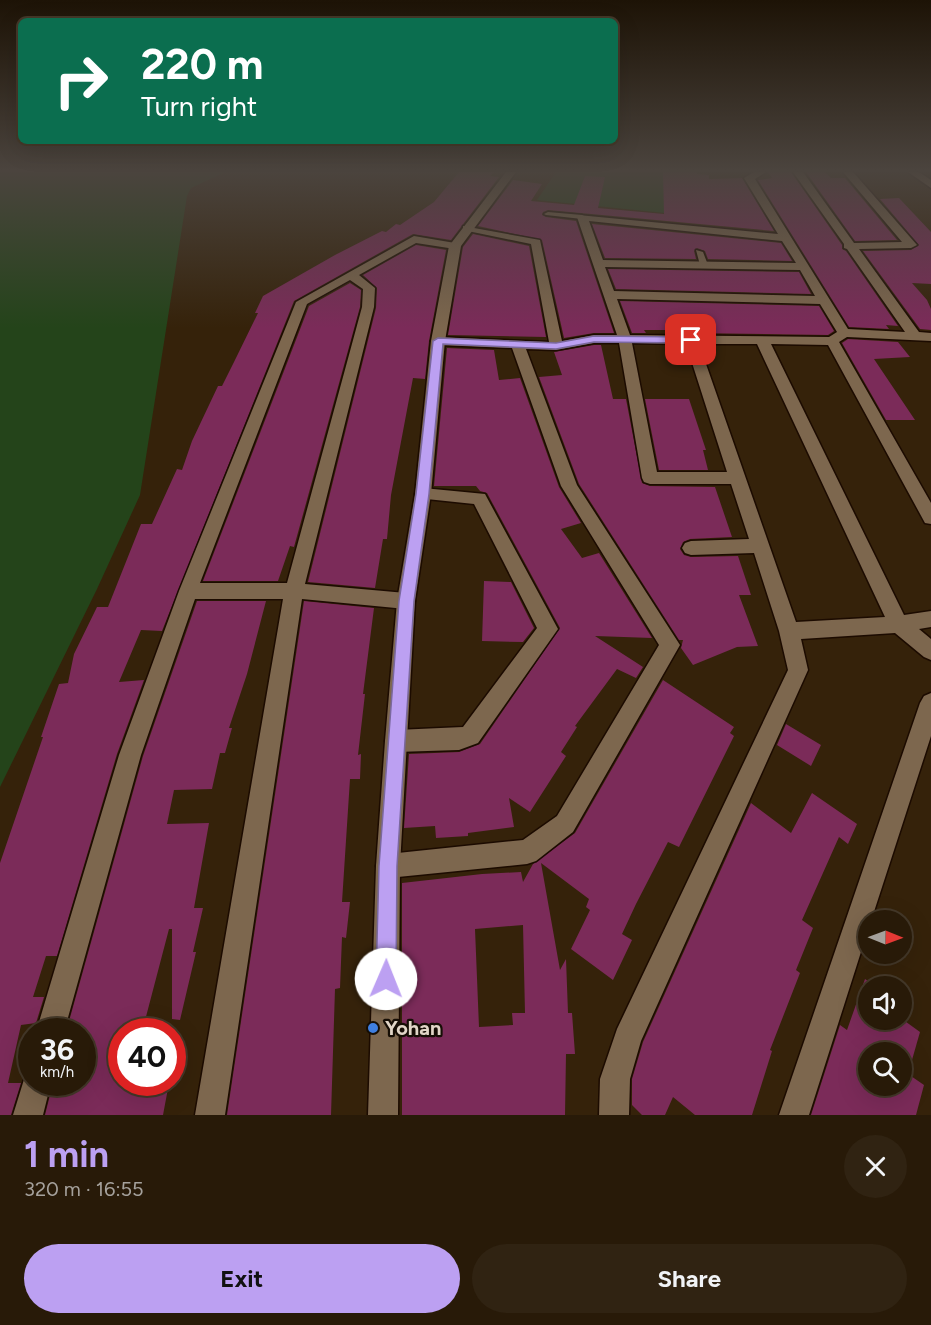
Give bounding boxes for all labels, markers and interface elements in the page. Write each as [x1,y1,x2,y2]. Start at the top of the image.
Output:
text: 220 m [141,39,263,90]
icon: right [42,42,120,120]
text: Turn right [141,90,257,123]
pin [665,314,716,365]
icon: arrive [674,323,707,356]
north arrow [858,910,912,964]
map controls [858,910,912,1096]
position arrow [354,947,418,1011]
button: sound [858,976,912,1030]
place label: Yohan [385,1016,441,1040]
speed limit sign: 40 [108,1018,186,1096]
marker: Yohan [366,1021,380,1035]
text: 36 [40,1031,74,1068]
button: search [858,1042,912,1096]
text: km/h [40,1063,74,1081]
text: 1 min [24,1133,109,1176]
button: close [844,1135,907,1198]
text: 320 m · 16:55 [24,1177,143,1201]
button: Exit [24,1244,460,1313]
button: Share [472,1244,907,1313]

